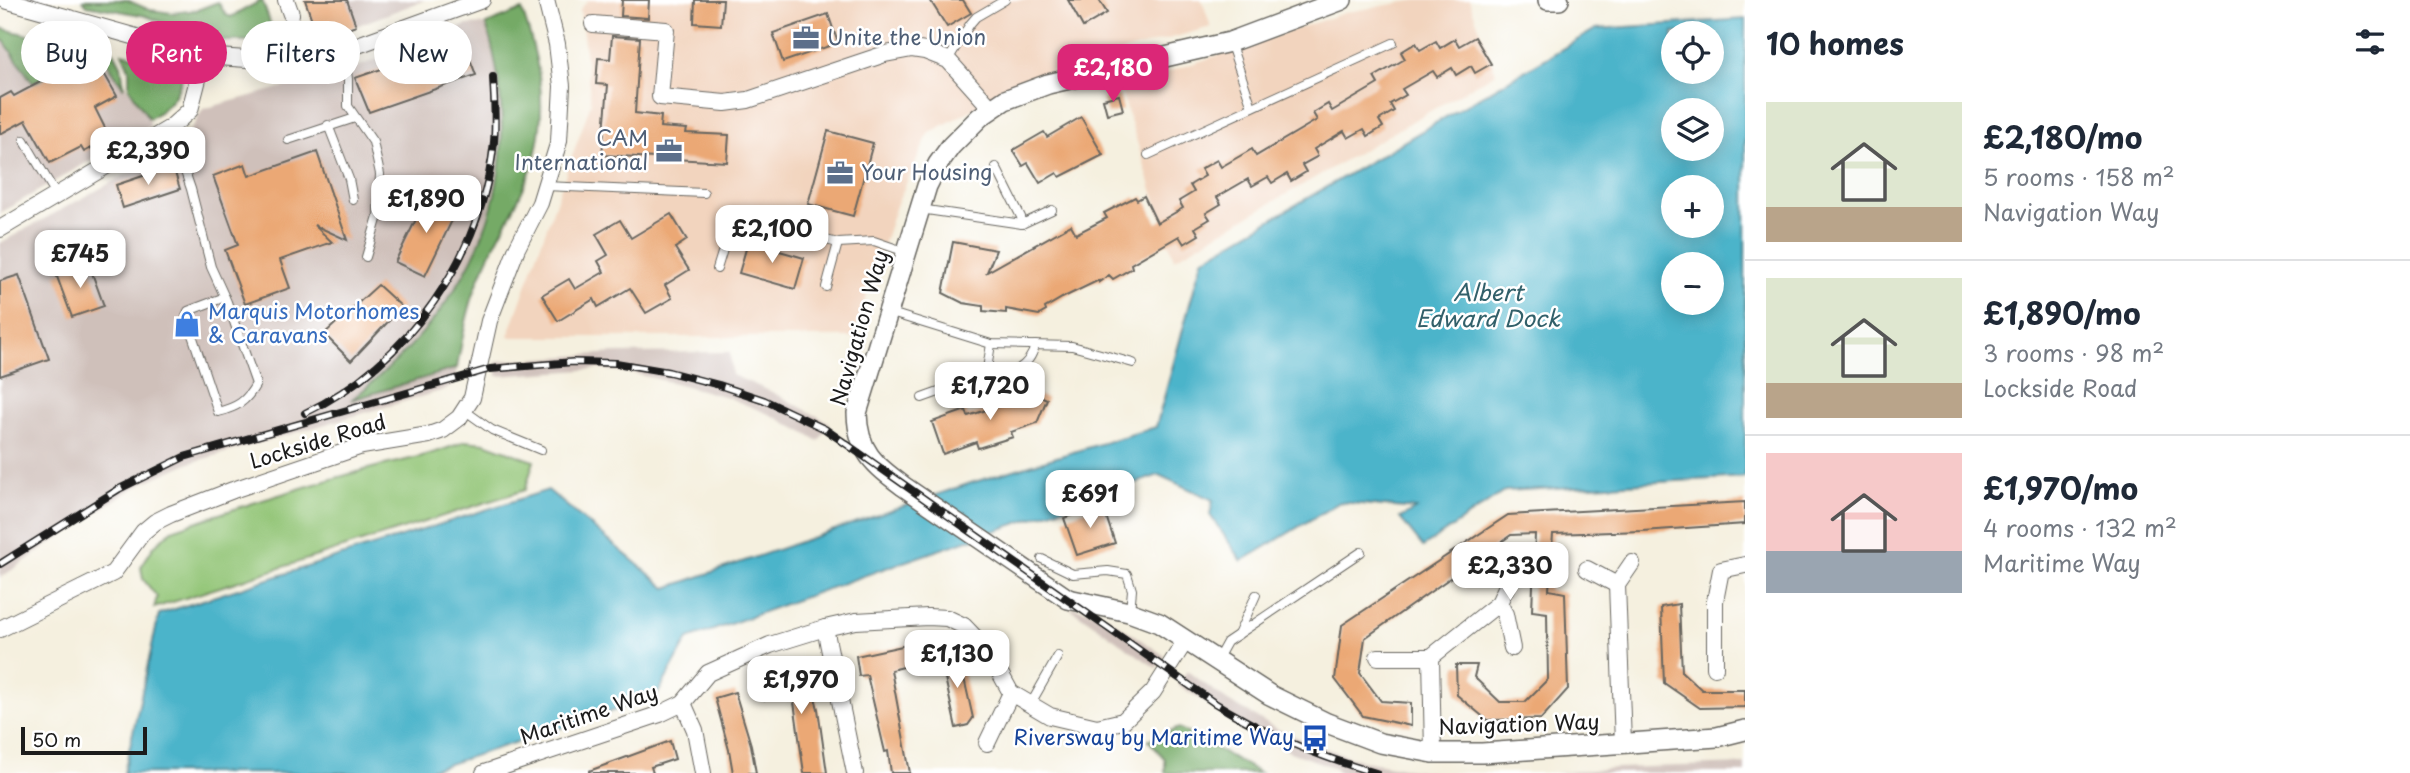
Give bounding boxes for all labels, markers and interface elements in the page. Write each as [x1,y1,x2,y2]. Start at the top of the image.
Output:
place label: Unite the Union [827,20,986,52]
text: 10 homes [1766,20,1904,65]
chip: Buy [21,21,112,84]
chip: Rent [126,21,227,84]
chip: Filters [241,21,360,84]
chip: New [374,21,472,84]
map controls [1661,21,1724,315]
button: locate [1661,21,1724,84]
office icon: Unite the Union [791,23,821,53]
icon: filters [2351,23,2389,61]
pin: £2,180 [1056,44,1170,104]
text: £2,180 [1073,49,1153,84]
button: layers [1661,98,1724,161]
text: £2,180/mo [1983,114,2142,159]
place label: CAM International [514,121,648,177]
pin: £2,390 [91,128,205,187]
icon: home [1822,130,1906,214]
text: £2,390 [106,132,190,167]
office icon: CAM International [654,136,684,166]
place label: Your Housing [861,155,992,187]
office icon: Your Housing [825,158,855,188]
text: 5 rooms · 158 m² [1983,159,2175,194]
button: + [1661,175,1724,238]
pin: £1,890 [369,176,483,235]
text: £1,890 [387,180,465,215]
text: Navigation Way [1983,194,2159,229]
pin: £2,100 [715,205,829,265]
text: £2,100 [731,210,813,245]
pin: £745 [39,230,121,290]
text: £745 [51,235,109,270]
street label: Navigation Way [820,246,896,409]
button: − [1661,252,1724,315]
water label: Albert Edward Dock [1416,274,1561,335]
text: £1,890/mo [1983,290,2141,335]
place label: Marquis Motorhomes & Caravans [208,294,419,350]
icon: home [1822,306,1906,390]
shop icon: Marquis Motorhomes & Caravans [172,309,202,339]
text: 3 rooms · 98 m² [1983,335,2164,370]
pin: £1,720 [933,362,1047,422]
text: £1,720 [951,367,1029,402]
text: Lockside Road [1983,370,2138,405]
street label: Lockside Road [245,404,390,476]
text: £1,970/mo [1983,465,2138,510]
pin: £691 [1049,470,1131,530]
text: £691 [1062,475,1118,510]
icon: home [1822,481,1906,565]
text: 4 rooms · 132 m² [1983,510,2177,545]
pin: £2,330 [1453,542,1567,602]
text: Maritime Way [1983,545,2141,580]
text: £2,330 [1467,547,1553,582]
pin: £1,130 [900,630,1014,690]
text: £1,130 [920,635,994,670]
pin: £1,970 [744,656,858,716]
text: £1,970 [763,661,839,696]
street label: Maritime Way [515,675,662,752]
street label: Navigation Way [1438,704,1600,742]
place label: Riversway by Maritime Way [1013,720,1294,752]
bus stop icon: Riversway by Maritime Way [1300,723,1330,753]
scale bar [21,724,147,756]
text: 50 m [32,725,81,753]

